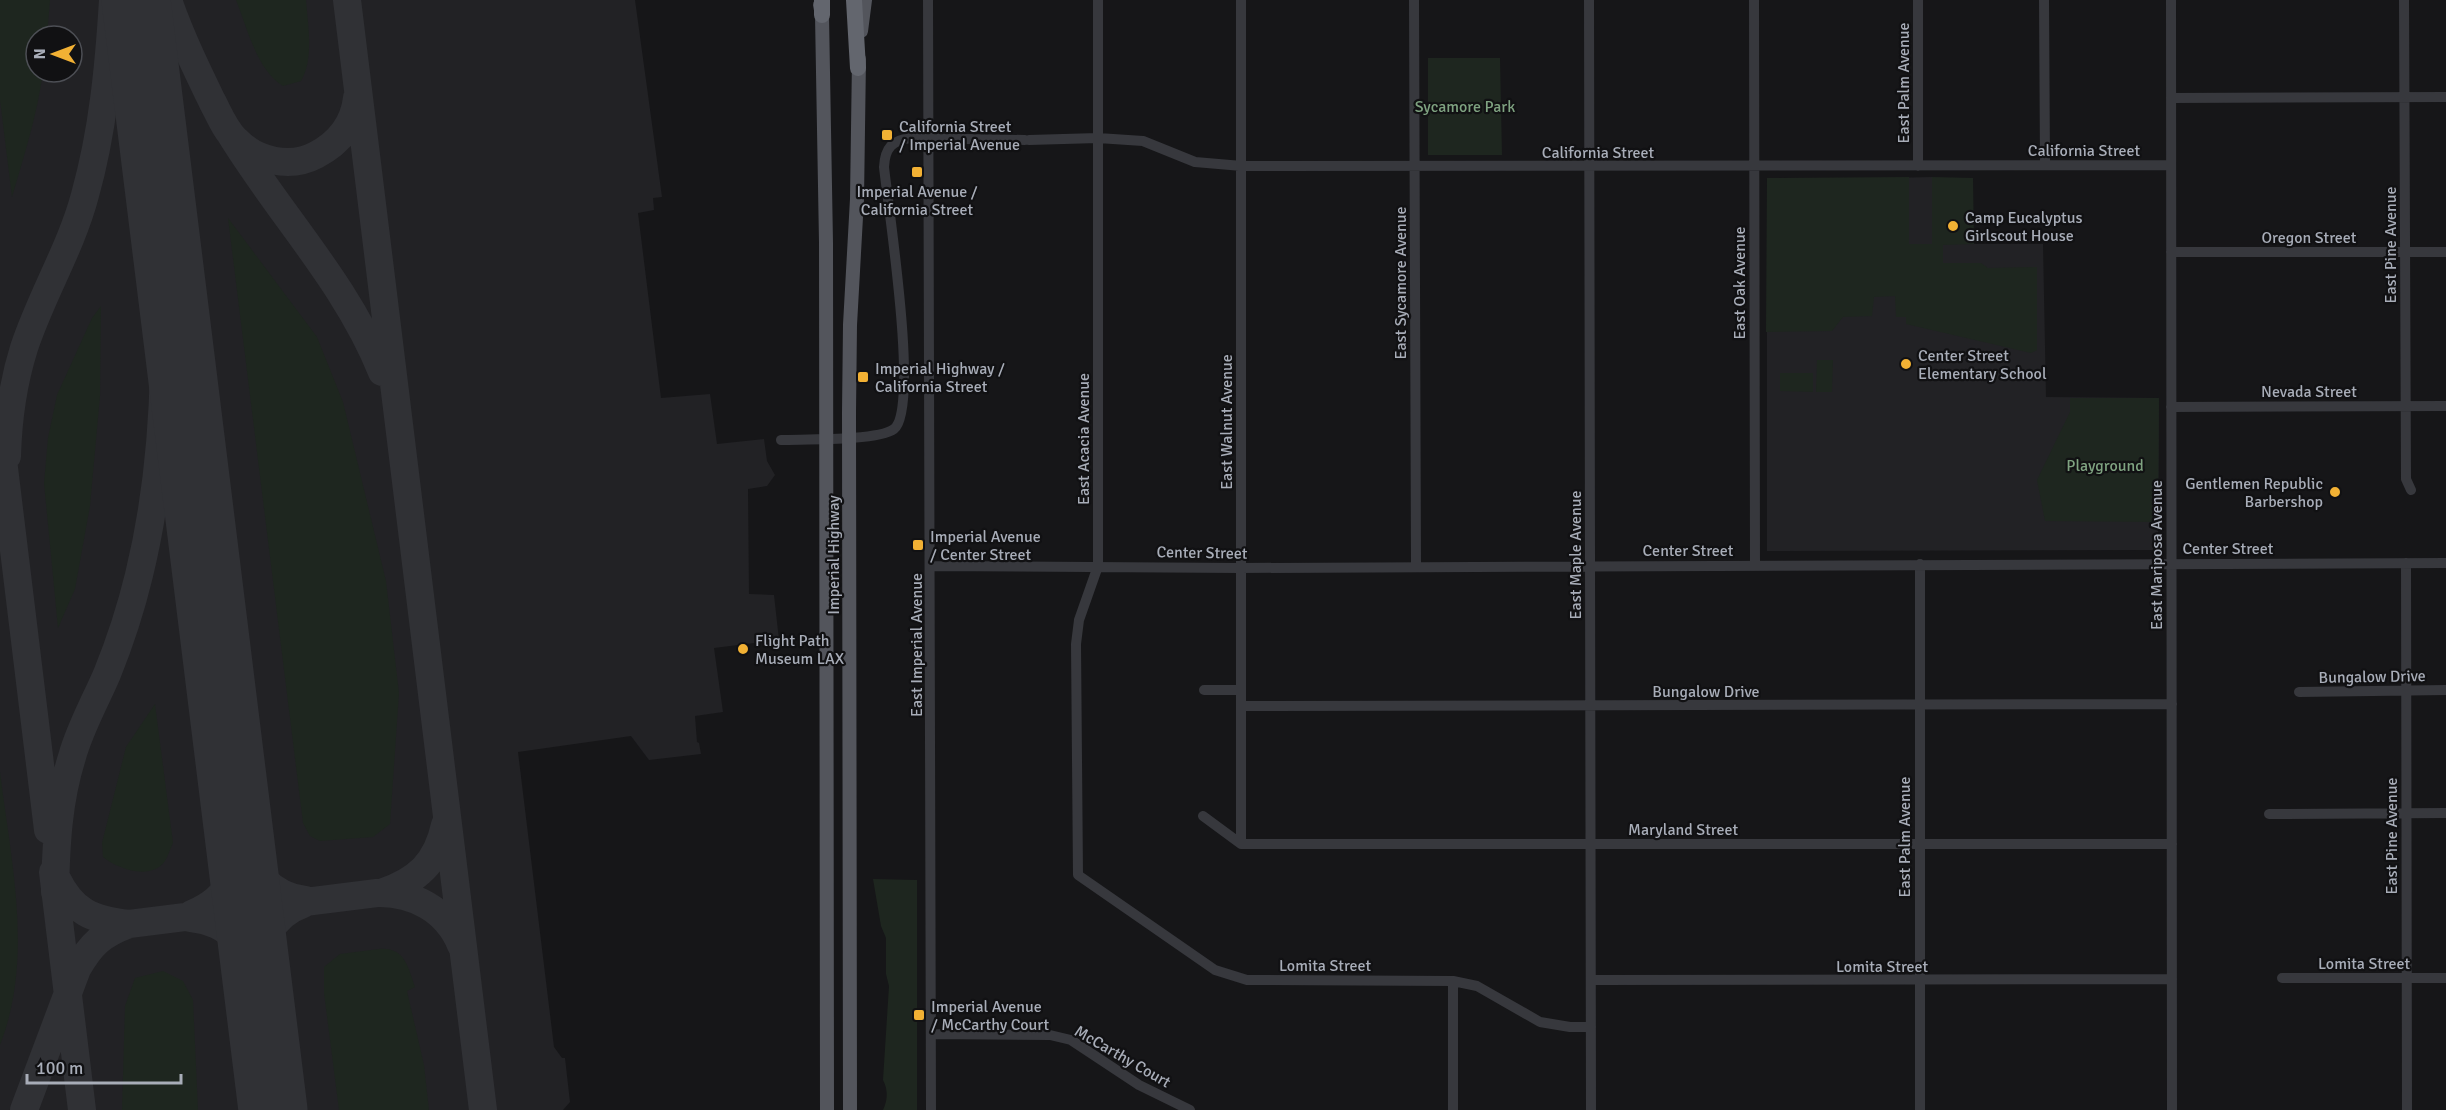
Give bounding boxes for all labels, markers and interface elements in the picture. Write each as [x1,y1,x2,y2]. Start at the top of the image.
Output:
street label: East Palm Avenue [1894,22,1914,144]
north arrow [24,24,84,84]
text: N [30,48,50,60]
park label: Sycamore Park [1415,97,1515,117]
place label: California Street / Imperial Avenue [899,117,1020,155]
marker: California Street / Imperial Avenue [880,128,894,142]
street label: California Street [2028,141,2141,161]
street label: California Street [1542,143,1655,163]
marker: Imperial Avenue / California Street [910,165,924,179]
place label: Imperial Avenue / California Street [856,182,978,220]
street label: East Pine Avenue [2381,187,2401,303]
street label: East Sycamore Avenue [1391,207,1411,359]
place label: Camp Eucalyptus Girlscout House [1965,208,2082,246]
marker: Camp Eucalyptus Girlscout House [1946,219,1960,233]
street label: East Oak Avenue [1730,226,1750,340]
street label: Oregon Street [2262,228,2357,248]
place label: Center Street Elementary School [1918,346,2047,384]
street label: East Walnut Avenue [1217,354,1237,490]
marker: Center Street Elementary School [1899,357,1913,371]
place label: Imperial Highway / California Street [875,359,1005,397]
marker: Imperial Highway / California Street [856,370,870,384]
street label: East Acacia Avenue [1074,373,1094,505]
street label: Nevada Street [2261,382,2357,402]
park label: Playground [2066,456,2144,476]
place label: Gentlemen Republic Barbershop [2185,474,2323,512]
street label: East Mariposa Avenue [2147,480,2167,630]
marker: Gentlemen Republic Barbershop [2328,485,2342,499]
street label: East Maple Avenue [1566,491,1586,619]
street label: Imperial Highway [824,495,844,615]
place label: Imperial Avenue / Center Street [930,527,1041,565]
marker: Imperial Avenue / Center Street [911,538,925,552]
street label: Center Street [2183,539,2274,559]
street label: Center Street [1643,541,1734,561]
street label: Center Street [1156,542,1248,564]
street label: East Imperial Avenue [907,573,927,717]
place label: Flight Path Museum LAX [755,631,845,669]
marker: Flight Path Museum LAX [736,642,750,656]
street label: Bungalow Drive [2318,666,2426,688]
street label: Bungalow Drive [1652,682,1760,702]
street label: East Palm Avenue [1895,776,1915,898]
street label: East Pine Avenue [2382,778,2402,894]
street label: Maryland Street [1628,820,1738,840]
street label: Lomita Street [2318,954,2410,974]
street label: Lomita Street [1279,956,1371,976]
street label: Lomita Street [1836,957,1928,977]
place label: Imperial Avenue / McCarthy Court [931,997,1049,1035]
marker: Imperial Avenue / McCarthy Court [912,1008,926,1022]
street label: McCarthy Court [1071,1021,1175,1093]
scale bar [27,1047,182,1085]
text: 100 m [36,1057,83,1079]

